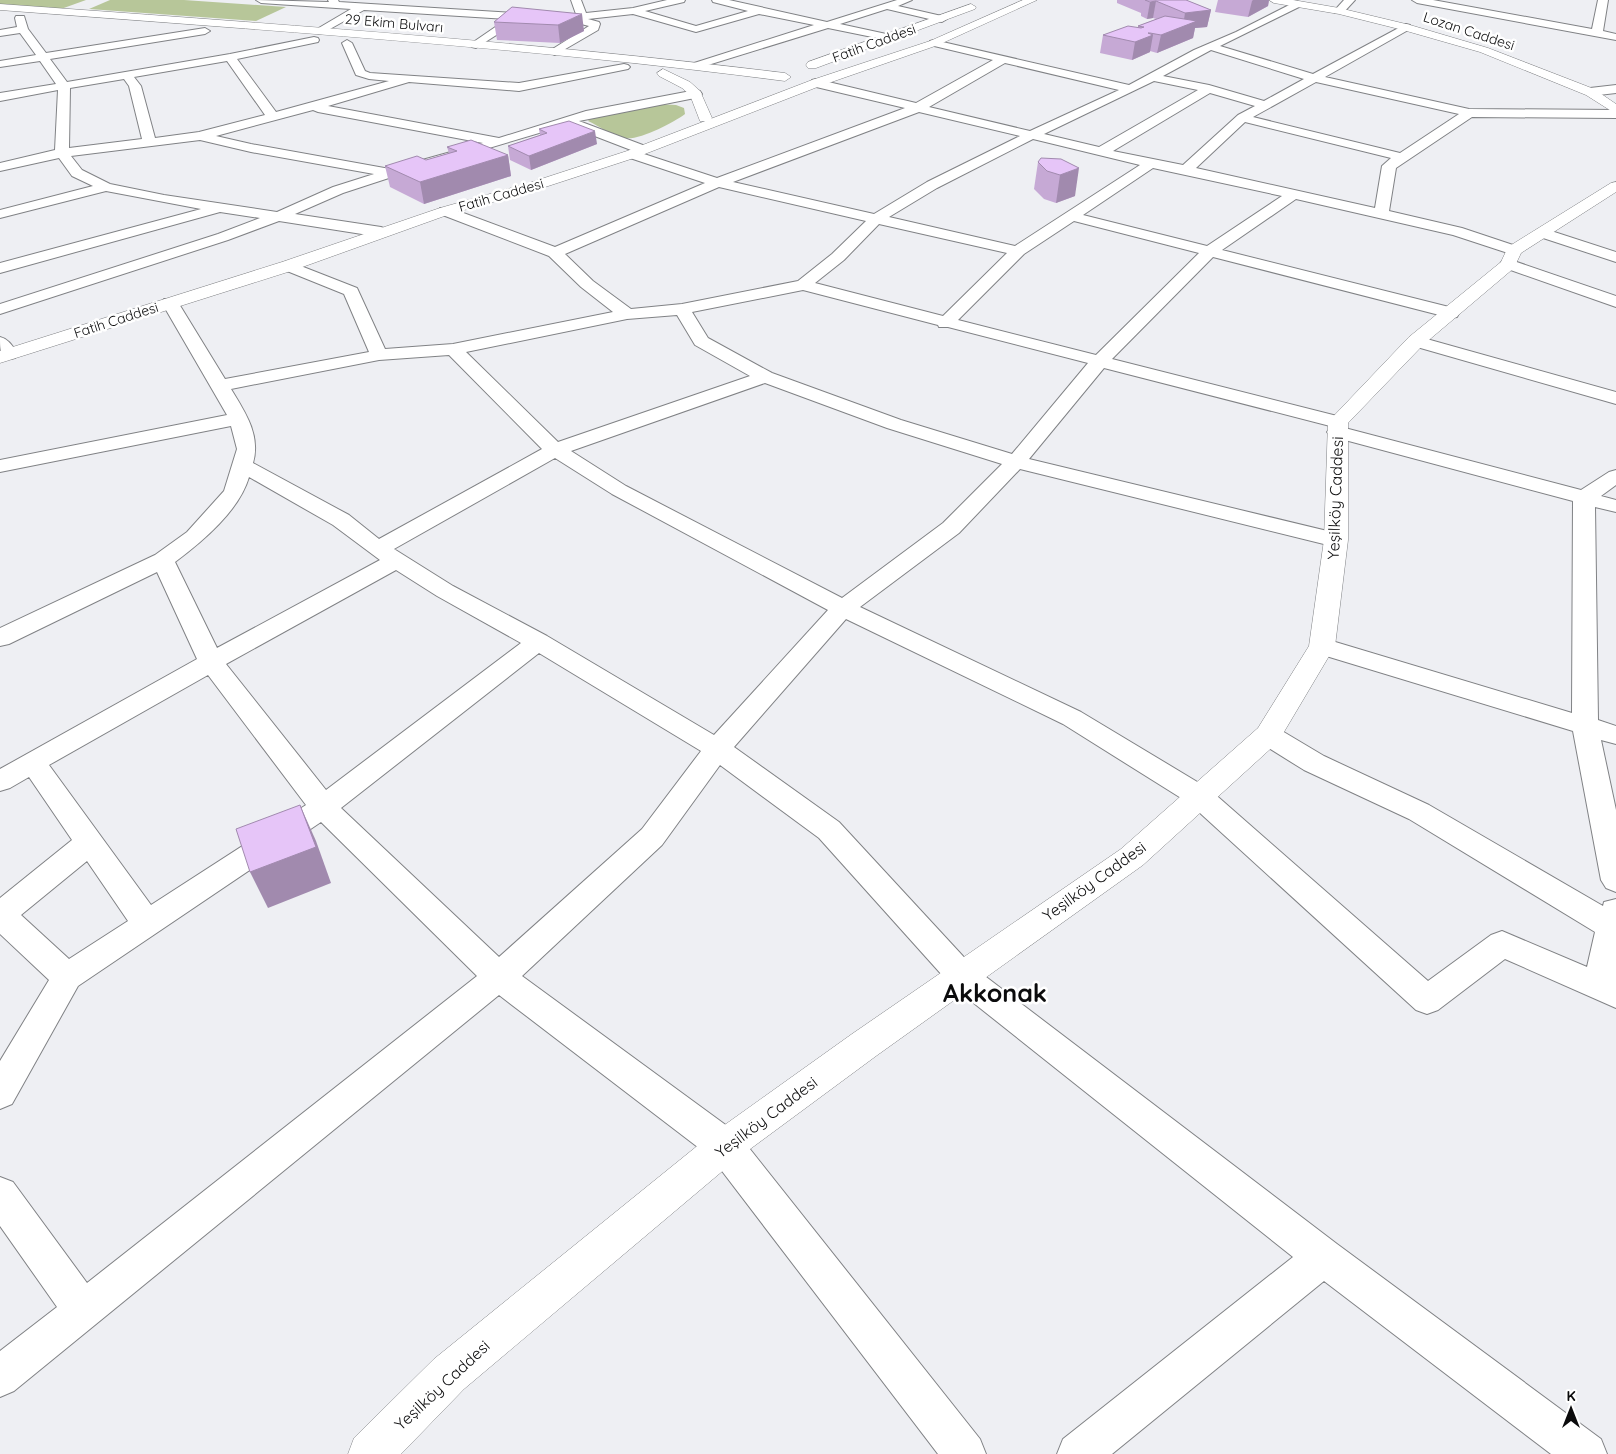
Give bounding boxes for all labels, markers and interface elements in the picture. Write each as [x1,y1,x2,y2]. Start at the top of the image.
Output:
street label: Lozan Caddesi [1421,8,1517,54]
street label: 29 Ekim Bulvarı [344,10,444,36]
street label: Fatih Caddesi [830,20,918,66]
street label: Fatih Caddesi [456,174,546,216]
street label: Fatih Caddesi [72,298,160,342]
street label: Yeşilköy Caddesi [1323,436,1347,560]
street label: Yeşilköy Caddesi [1038,837,1150,925]
district label: Akkonak [943,977,1047,1008]
street label: Yeşilköy Caddesi [711,1072,821,1162]
street label: Yeşilköy Caddesi [390,1336,494,1434]
north arrow [1546,1384,1596,1434]
text: K [1566,1387,1576,1405]

